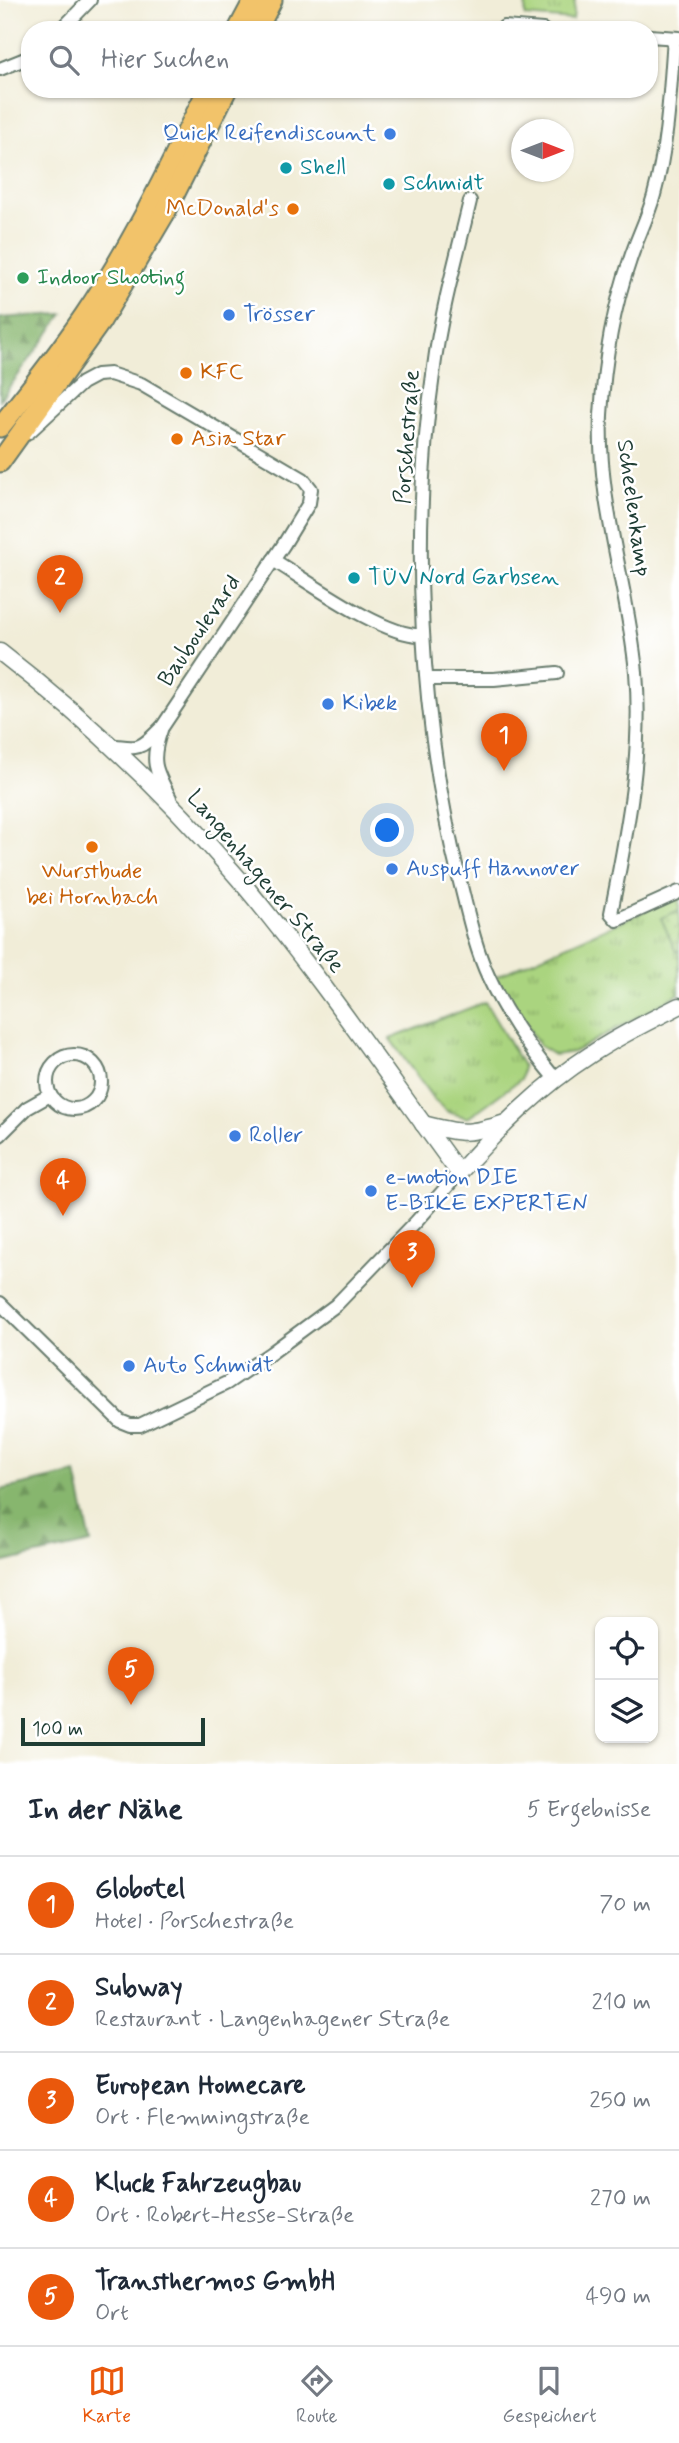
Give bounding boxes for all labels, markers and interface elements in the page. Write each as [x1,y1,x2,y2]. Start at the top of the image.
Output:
search box [21,21,658,98]
icon: search [45,41,83,79]
text: Hier suchen [101,43,229,77]
place label: Quick Reifendiscount [163,119,376,149]
north arrow [511,119,574,182]
marker: Quick Reifendiscount [382,126,398,142]
place label: Shell [300,153,346,183]
marker: Shell [278,160,294,176]
place label: Schmidt [403,169,484,199]
marker: Schmidt [381,176,397,192]
place label: McDonald's [166,194,279,224]
marker: McDonald's [285,201,301,217]
place label: Indoor Shooting [37,263,185,295]
marker: Indoor Shooting [15,270,31,286]
place label: Trösser [243,300,315,330]
marker: Trösser [221,307,237,323]
place label: KFC [200,358,244,388]
marker: KFC [178,365,194,381]
street label: Porschestraße [388,369,428,505]
place label: Asia Star [191,424,286,454]
marker: Asia Star [169,431,185,447]
street label: Scheelenkamp [609,438,657,578]
pin: 2 [37,555,83,613]
place label: TÜV Nord Garbsen [368,563,559,593]
street label: Bauboulevard [152,569,248,693]
marker: TÜV Nord Garbsen [346,570,362,586]
place label: Kibek [342,689,397,719]
marker: Kibek [320,696,336,712]
pin: 1 [481,713,527,771]
street label: Langenhagener Straße [178,784,351,981]
your location [370,813,404,847]
marker: Wurstbude bei Hornbach [84,839,100,855]
place label: Auspuff Hannover [406,854,580,884]
place label: Wurstbude bei Hornbach [26,857,158,913]
marker: Auspuff Hannover [384,861,400,877]
place label: Roller [249,1121,304,1151]
marker: Roller [227,1128,243,1144]
pin: 4 [40,1158,86,1216]
place label: e-motion DIE E-BIKE EXPERTEN [385,1163,588,1219]
marker: e-motion DIE E-BIKE EXPERTEN [363,1183,379,1199]
pin: 3 [389,1230,435,1288]
place label: Auto Schmidt [143,1351,274,1381]
marker: Auto Schmidt [121,1358,137,1374]
map controls [595,1617,658,1743]
button: locate [595,1617,658,1680]
pin: 5 [108,1647,154,1705]
button: layers [595,1680,658,1743]
scale bar [21,1715,205,1747]
text: 100 m [32,1717,83,1742]
text: In der Nähe [28,1790,183,1829]
text: 5 Ergebnisse [527,1795,651,1825]
text: Globotel [95,1873,185,1907]
text: 1 [46,1890,56,1920]
text: 70 m [599,1890,651,1920]
text: Hotel · Porschestraße [95,1907,294,1937]
text: Subway [95,1971,183,2005]
text: 2 [45,1988,57,2018]
text: 210 m [591,1988,651,2018]
text: Restaurant · Langenhagener Straße [95,2005,450,2035]
text: European Homecare [95,2069,305,2103]
text: 3 [46,2086,56,2116]
text: 250 m [589,2086,651,2116]
text: Ort · Flemmingstraße [95,2103,310,2133]
text: Kluck Fahrzeugbau [95,2167,301,2201]
text: 4 [44,2184,58,2214]
text: 270 m [590,2184,651,2214]
text: Ort · Robert-Hesse-Straße [95,2201,354,2231]
text: Transthermos GmbH [95,2265,335,2299]
text: 5 [44,2282,58,2312]
text: 490 m [586,2282,651,2312]
text: Ort [95,2299,129,2329]
tab: Karte [82,2362,131,2429]
tab: Route [296,2362,337,2429]
tab: Gespeichert [502,2362,597,2429]

